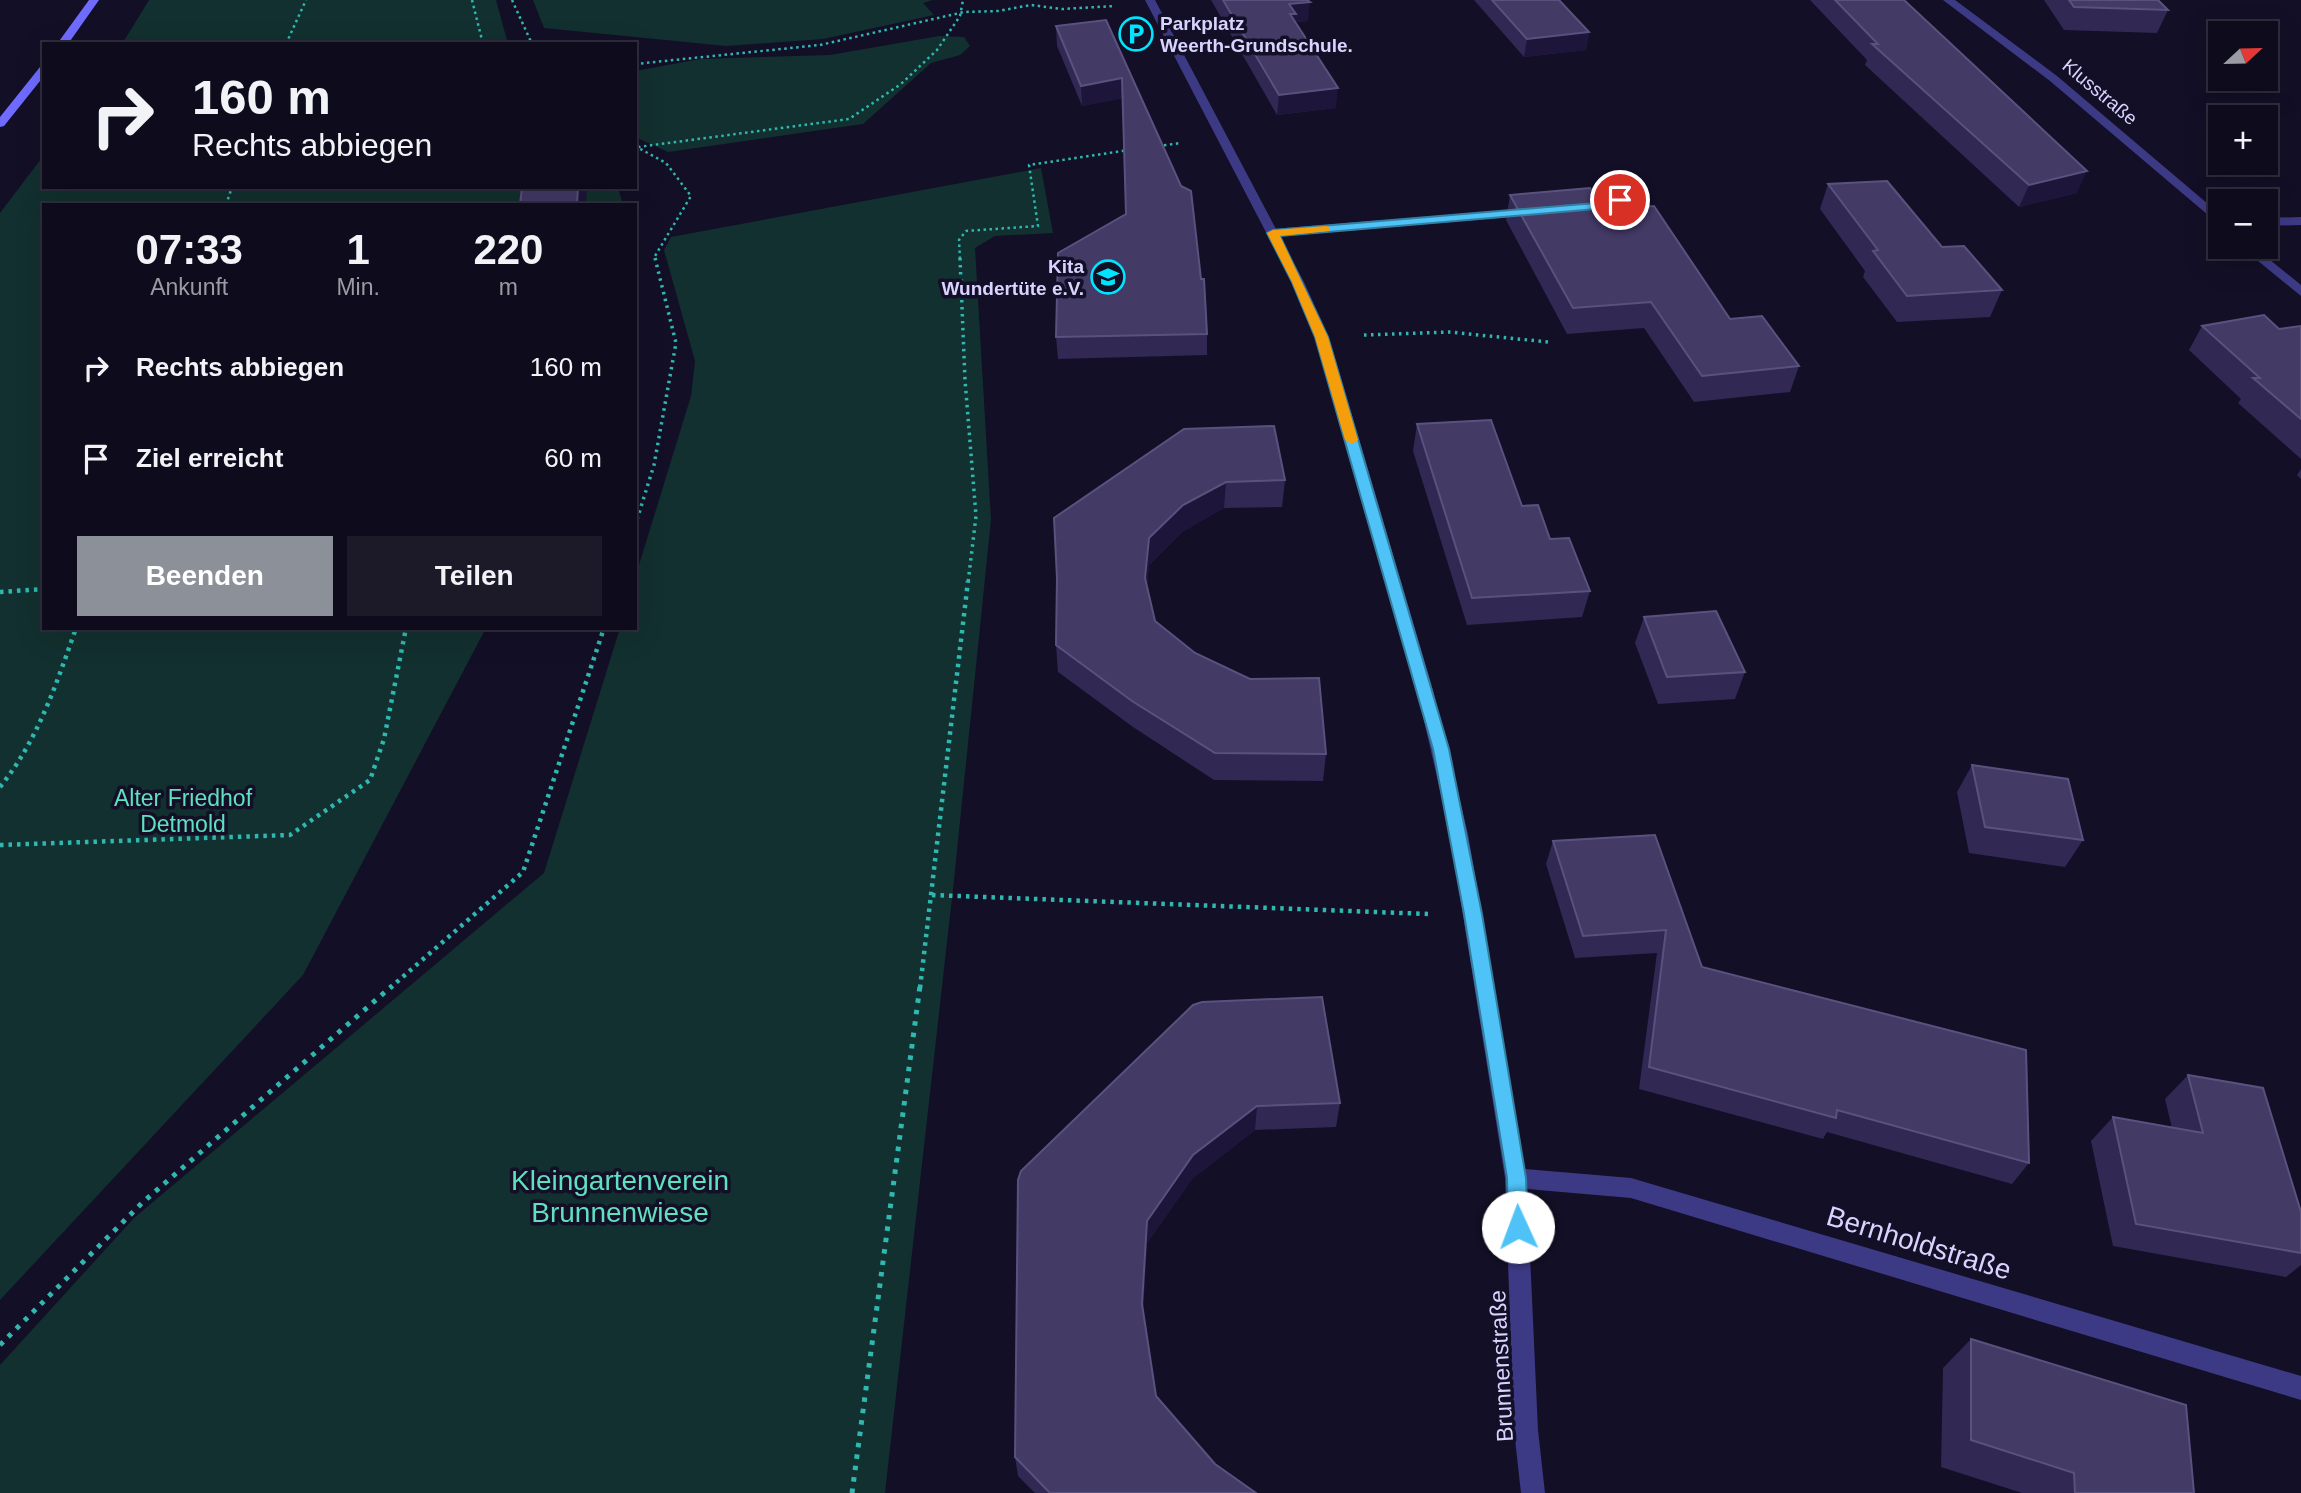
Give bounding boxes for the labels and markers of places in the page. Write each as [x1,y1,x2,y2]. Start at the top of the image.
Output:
place label: Parkplatz Weerth-Grundschule. [1160,13,1353,56]
parking icon: Parkplatz Weerth-Grundschule. [1117,15,1155,53]
pin [1590,170,1650,230]
place label: Kita Wundertüte e.V. [941,256,1084,299]
school or university icon: Kita Wundertüte e.V. [1089,258,1127,296]

